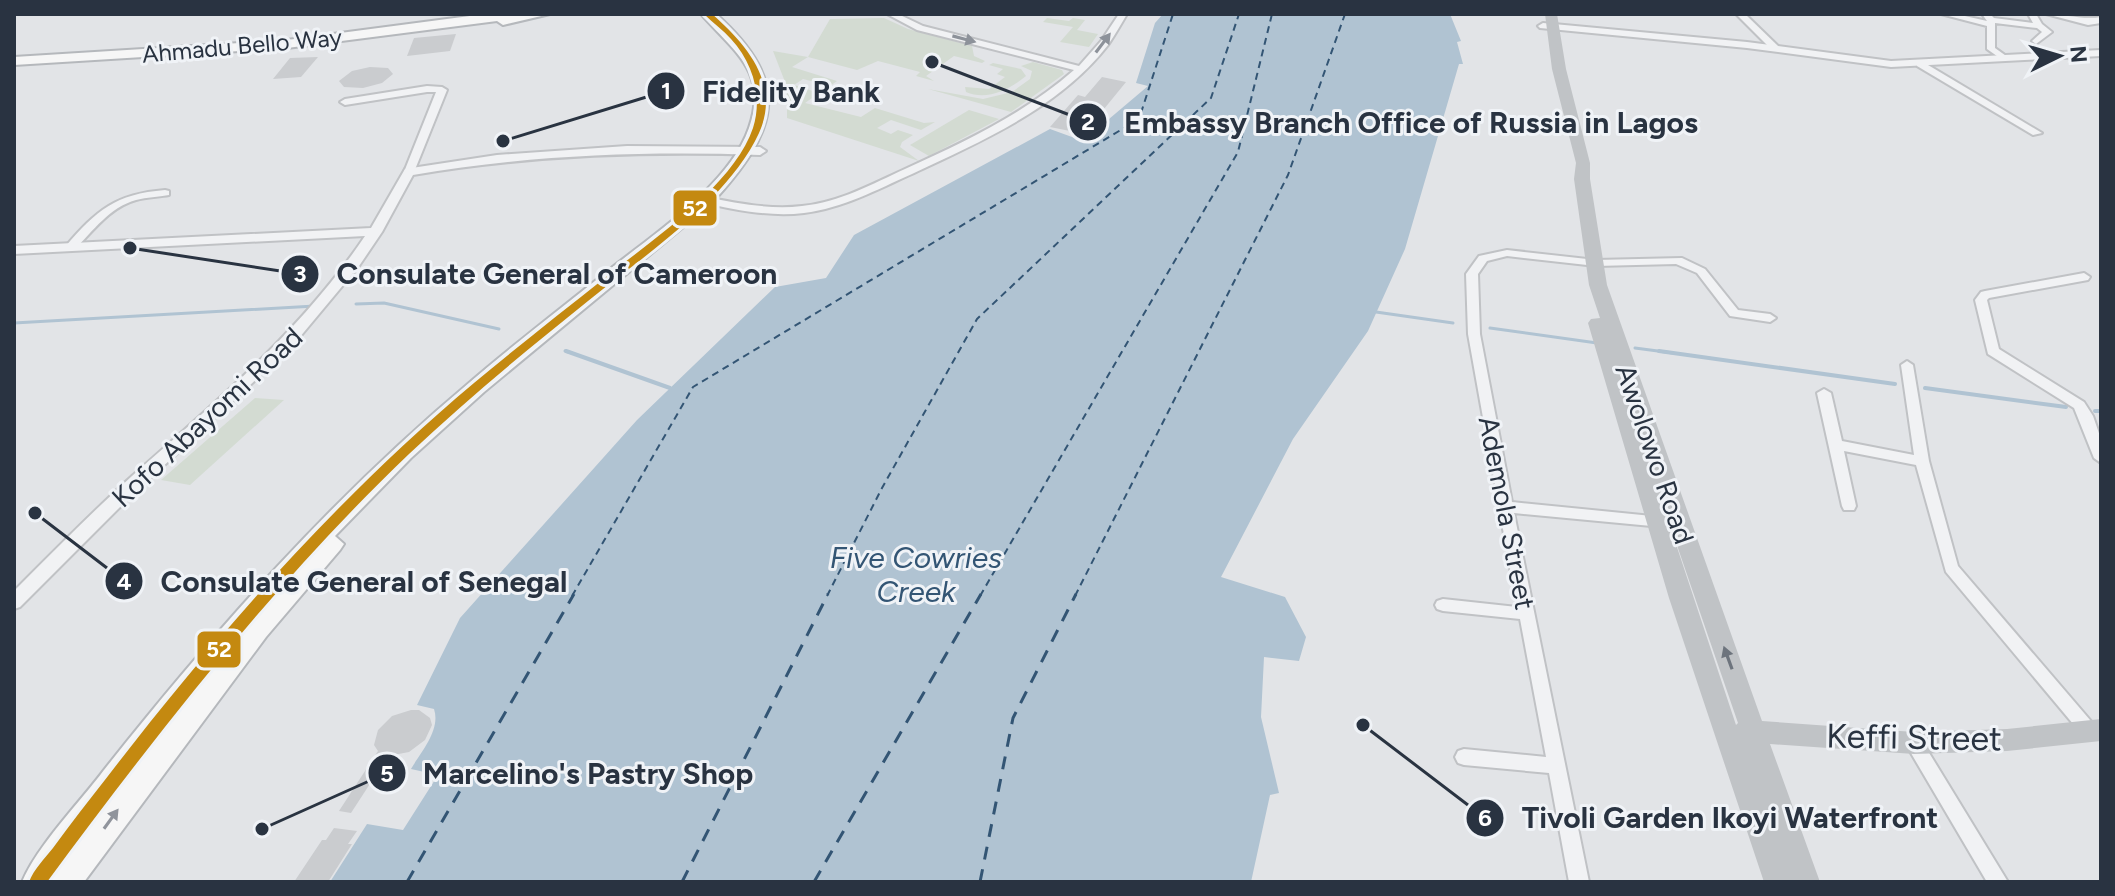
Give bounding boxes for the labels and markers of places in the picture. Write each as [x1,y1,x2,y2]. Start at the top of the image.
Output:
callout: Fidelity Bank [646,64,896,118]
callout: Embassy Branch Office of Russia in Lagos [1068,95,1714,149]
callout: Consulate General of Cameroon [280,247,793,301]
callout: Consulate General of Senegal [104,554,583,608]
callout: Marcelino's Pastry Shop [367,746,769,800]
callout: Tivoli Garden Ikoyi Waterfront [1465,791,1954,845]

